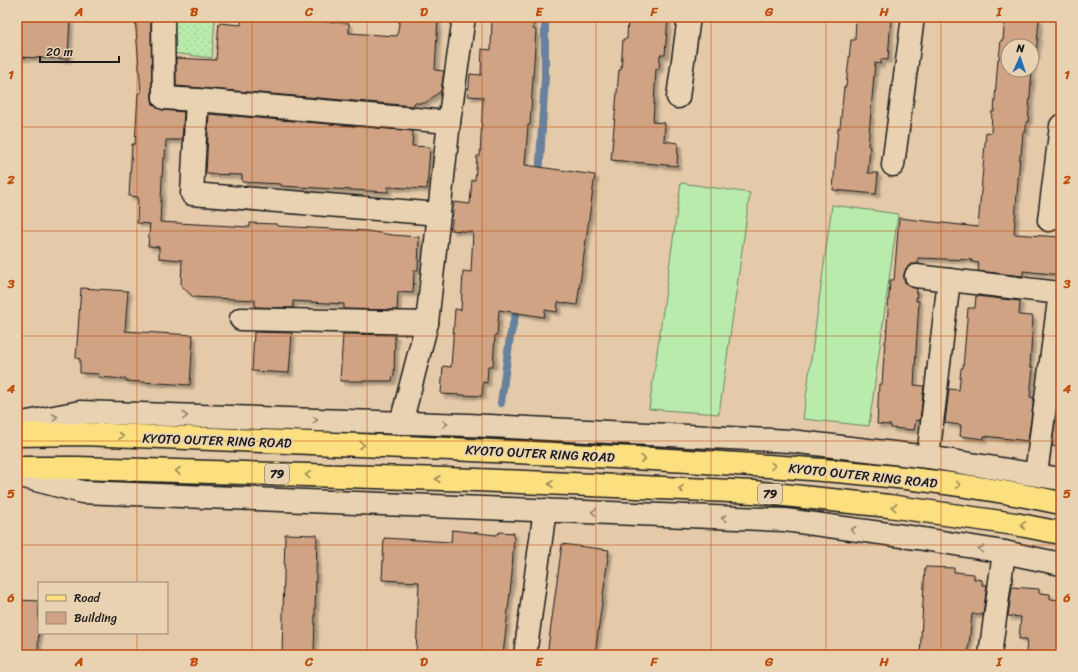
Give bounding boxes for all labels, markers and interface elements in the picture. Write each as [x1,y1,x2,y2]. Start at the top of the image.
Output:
text: A [74,0,83,23]
text: B [190,0,199,23]
text: C [304,0,314,23]
text: D [420,0,428,23]
text: E [535,0,544,23]
text: F [649,0,658,23]
text: G [764,0,774,23]
text: H [878,0,889,23]
text: I [995,0,1003,23]
scale bar [40,38,119,64]
north arrow [1000,38,1040,78]
text: N [1015,39,1025,58]
text: 20 m [46,41,73,63]
text: 1 [8,63,14,86]
text: 1 [1064,63,1070,86]
text: 2 [6,168,15,191]
text: 2 [1062,168,1071,191]
text: 3 [6,272,15,295]
text: 3 [1062,272,1071,295]
text: 4 [6,377,16,400]
text: 4 [1062,377,1072,400]
one-way arrow [182,411,188,420]
one-way arrow [52,413,58,422]
one-way arrow [312,416,318,424]
one-way arrow [442,420,448,428]
street label: KYOTO OUTER RING ROAD [142,426,292,455]
one-way arrow [118,431,124,440]
street label: KYOTO OUTER RING ROAD [465,438,615,469]
one-way arrow [359,441,365,450]
one-way arrow [640,454,646,463]
street label: KYOTO OUTER RING ROAD [788,456,939,495]
one-way arrow [770,461,776,470]
road number: 79 [265,464,289,484]
one-way arrow [175,467,181,476]
one-way arrow [305,471,311,479]
one-way arrow [435,475,441,483]
one-way arrow [548,479,554,488]
one-way arrow [955,480,961,489]
text: 5 [7,482,15,505]
text: 5 [1063,482,1071,505]
road number: 79 [758,484,782,504]
one-way arrow [678,485,684,493]
one-way arrow [891,503,897,512]
one-way arrow [591,508,597,517]
one-way arrow [721,514,727,522]
one-way arrow [1020,522,1026,530]
one-way arrow [850,526,856,535]
one-way arrow [978,545,985,553]
legend [38,582,168,634]
text: 6 [6,586,15,609]
text: 6 [1062,586,1071,609]
text: Road [74,587,101,609]
text: Building [74,607,117,629]
text: A [74,650,83,672]
text: B [190,650,199,672]
text: C [304,650,314,672]
text: D [420,650,428,672]
text: E [535,650,544,672]
text: F [649,650,658,672]
text: G [764,650,774,672]
text: H [878,650,889,672]
text: I [995,650,1003,672]

